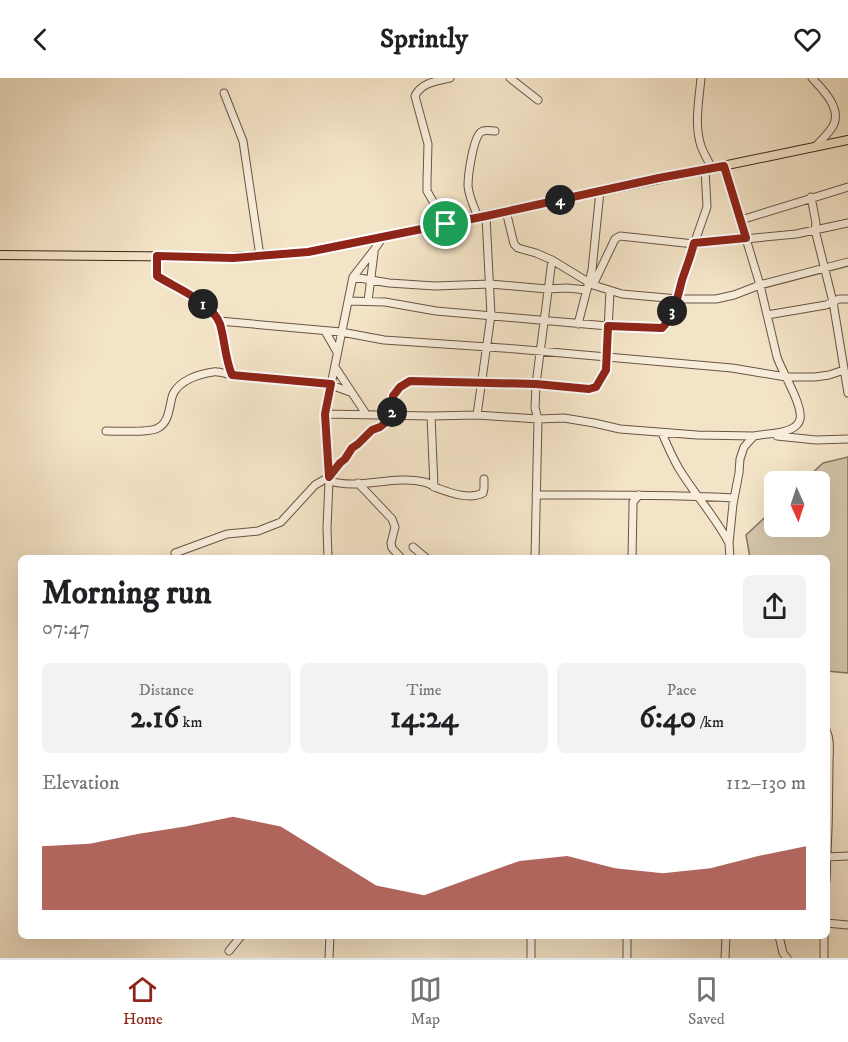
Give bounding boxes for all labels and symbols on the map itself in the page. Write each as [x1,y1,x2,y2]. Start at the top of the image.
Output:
pin: 4 [545,185,575,215]
pin [420,198,471,249]
pin: 1 [188,289,218,319]
pin: 3 [657,296,687,326]
pin: 2 [377,397,407,427]
north arrow [764,471,830,537]

